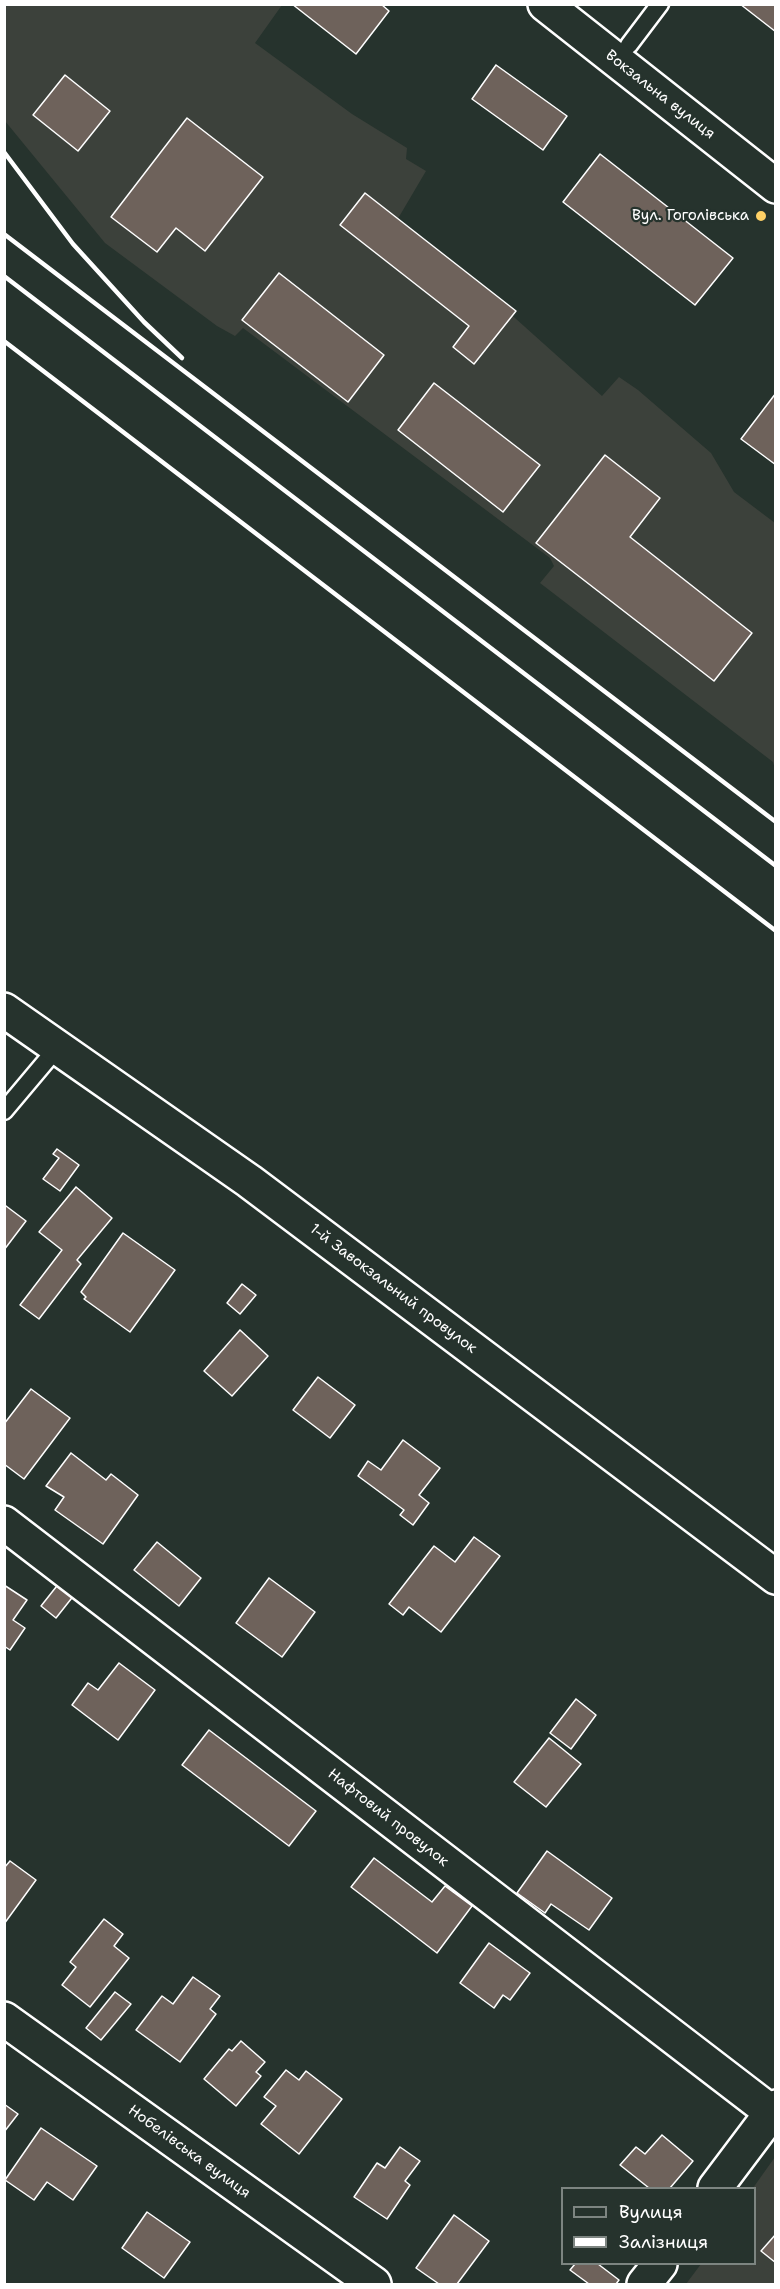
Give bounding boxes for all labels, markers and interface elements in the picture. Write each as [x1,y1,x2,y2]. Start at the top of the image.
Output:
street label: Вокзальна вулиця [602,47,718,143]
place label: Вул. Гоголівська [632,207,749,225]
marker: Вул. Гоголівська [754,209,768,223]
street label: 1-й Завокзальний провулок [306,1220,480,1358]
street label: Нафтовий провулок [324,1765,452,1871]
street label: Нобелівська вулиця [124,2102,254,2202]
legend [561,2187,756,2265]
text: Вулиця [619,2200,683,2224]
text: Залізниця [619,2230,708,2254]

